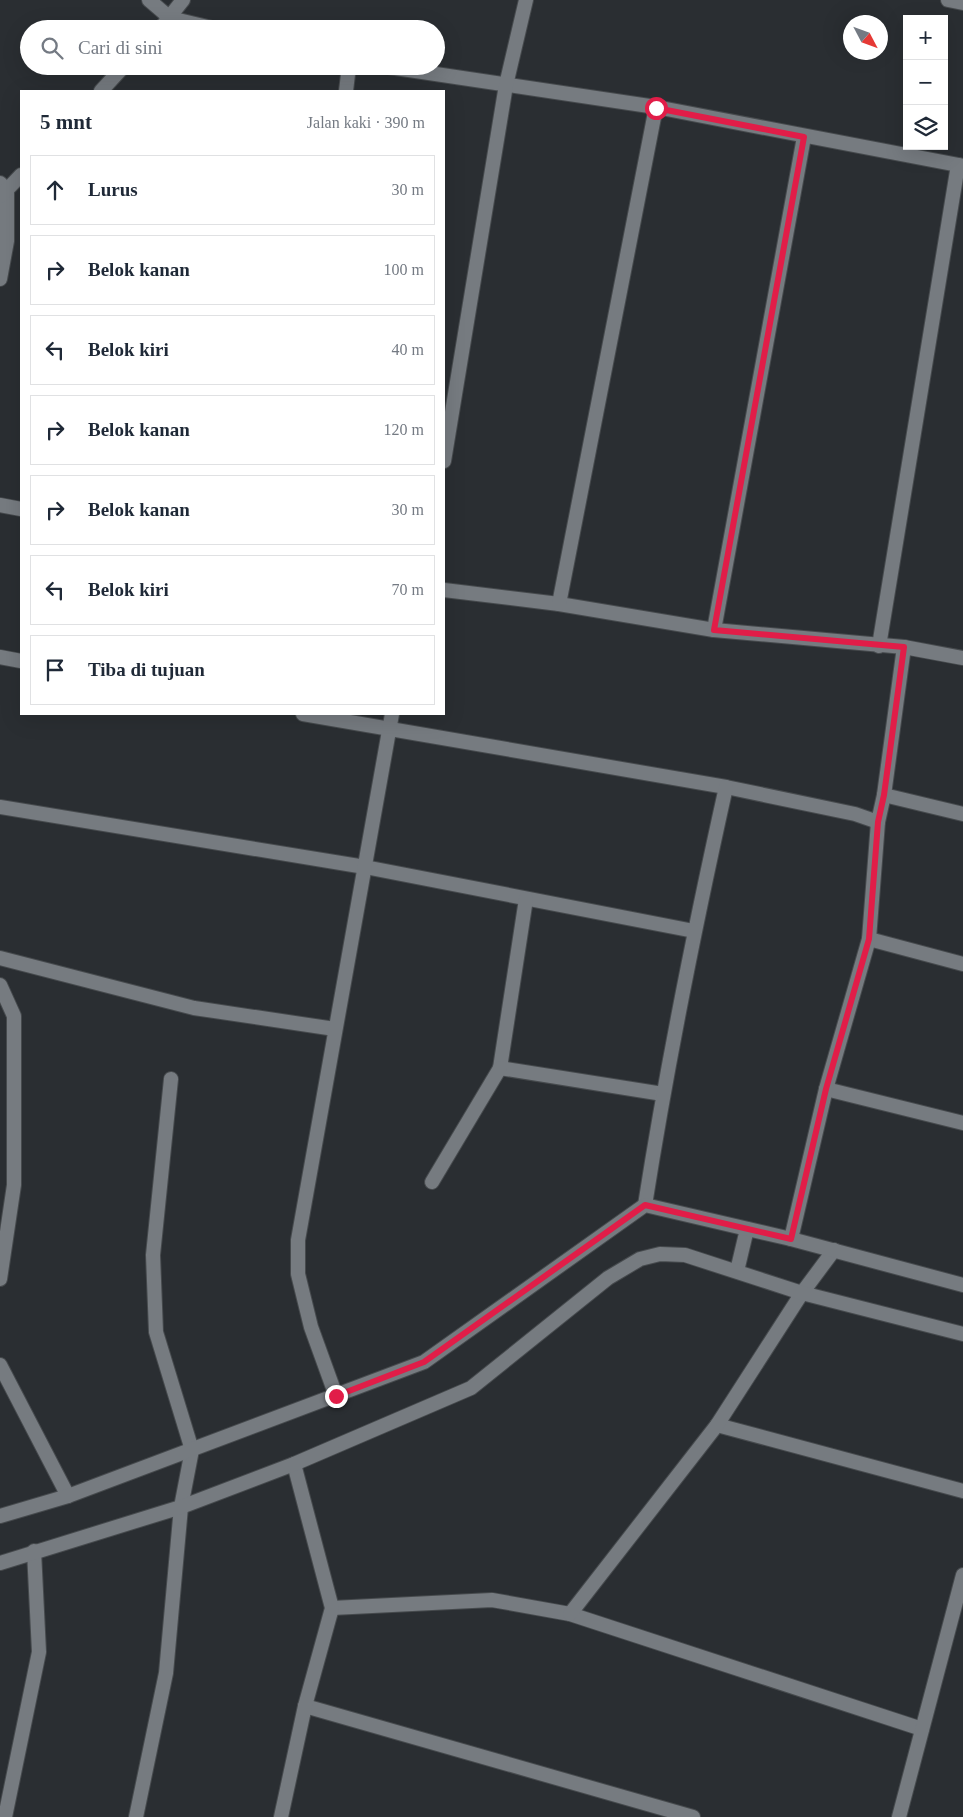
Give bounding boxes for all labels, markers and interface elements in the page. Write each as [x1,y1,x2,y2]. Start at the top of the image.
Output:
north arrow [843,15,888,60]
map controls [903,15,948,150]
button: + [903,15,948,60]
search box [20,20,445,75]
icon: search [38,34,66,62]
text: Cari di sini [78,37,162,58]
button: − [903,60,948,105]
route start [645,97,668,120]
button: layers [903,105,948,150]
text: 5 mnt [40,110,92,134]
text: Jalan kaki · 390 m [307,114,425,131]
icon: ahead [41,176,69,204]
text: Lurus [88,179,138,200]
text: 30 m [392,181,424,198]
icon: right [41,256,69,284]
text: Belok kanan [88,259,190,280]
text: 100 m [384,261,424,278]
icon: left [41,336,69,364]
text: Belok kiri [88,339,169,360]
text: 40 m [392,341,424,358]
icon: right [41,416,69,444]
text: Belok kanan [88,419,190,440]
text: 120 m [384,421,424,438]
icon: right [41,496,69,524]
text: Belok kanan [88,499,190,520]
text: 30 m [392,501,424,518]
icon: left [41,576,69,604]
text: Belok kiri [88,579,169,600]
text: 70 m [392,581,424,598]
icon: arrive [41,656,69,684]
text: Tiba di tujuan [88,659,205,680]
route end [325,1385,348,1408]

